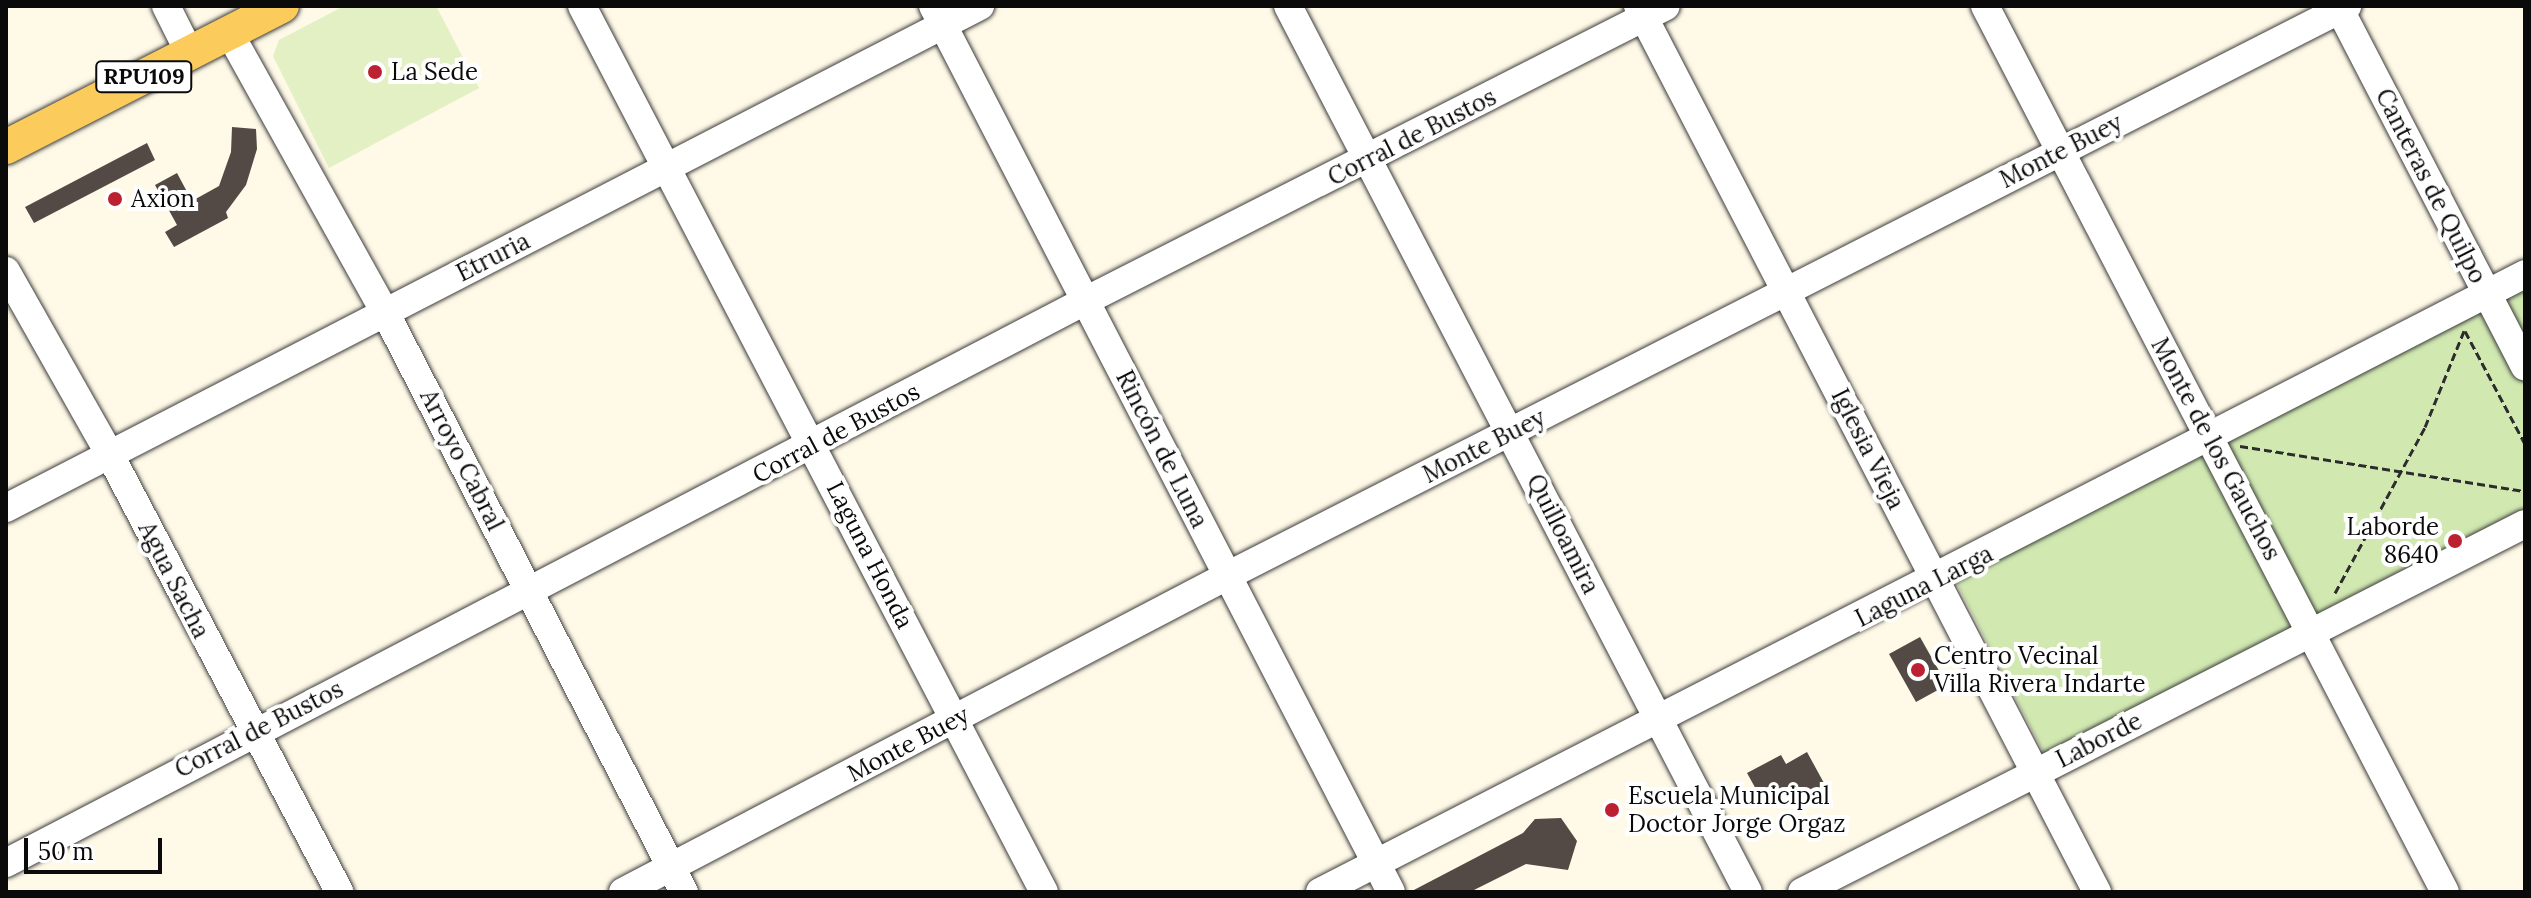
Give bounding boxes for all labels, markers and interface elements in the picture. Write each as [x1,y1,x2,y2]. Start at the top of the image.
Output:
place label: La Sede [391,58,478,86]
road number: RPU109 [94,59,194,95]
marker: La Sede [366,63,384,81]
street label: Corral de Bustos [1323,82,1501,192]
street label: Canteras de Quilpo [2369,84,2493,288]
street label: Monte Buey [1995,108,2127,194]
place label: Axion [131,185,195,213]
marker: Axion [106,190,124,208]
street label: Etruria [452,226,534,288]
street label: Monte de los Gauchos [2145,333,2287,565]
street label: Rincón de Luna [1110,365,1214,533]
street label: Corral de Bustos [748,377,924,489]
street label: Iglesia Vieja [1825,384,1911,514]
street label: Arroyo Cabral [414,385,510,535]
street label: Monte Buey [1418,403,1550,489]
street label: Quilloamira [1521,469,1605,599]
street label: Laguna Honda [821,477,919,633]
place label: Laborde 8640 [2347,513,2439,569]
street label: Agua Sacha [132,517,216,643]
marker: Laborde 8640 [2446,532,2464,550]
street label: Laguna Larga [1850,539,1998,633]
place label: Centro Vecinal Villa Rivera Indarte [1934,642,2146,698]
marker: Centro Vecinal Villa Rivera Indarte [1909,661,1927,679]
street label: Corral de Bustos [170,674,348,784]
street label: Monte Buey [842,700,974,788]
street label: Laborde [2051,706,2147,774]
place label: Escuela Municipal Doctor Jorge Orgaz [1628,782,1845,838]
marker: Escuela Municipal Doctor Jorge Orgaz [1603,801,1621,819]
scale bar [28,822,166,872]
text: 50 m [38,836,94,867]

